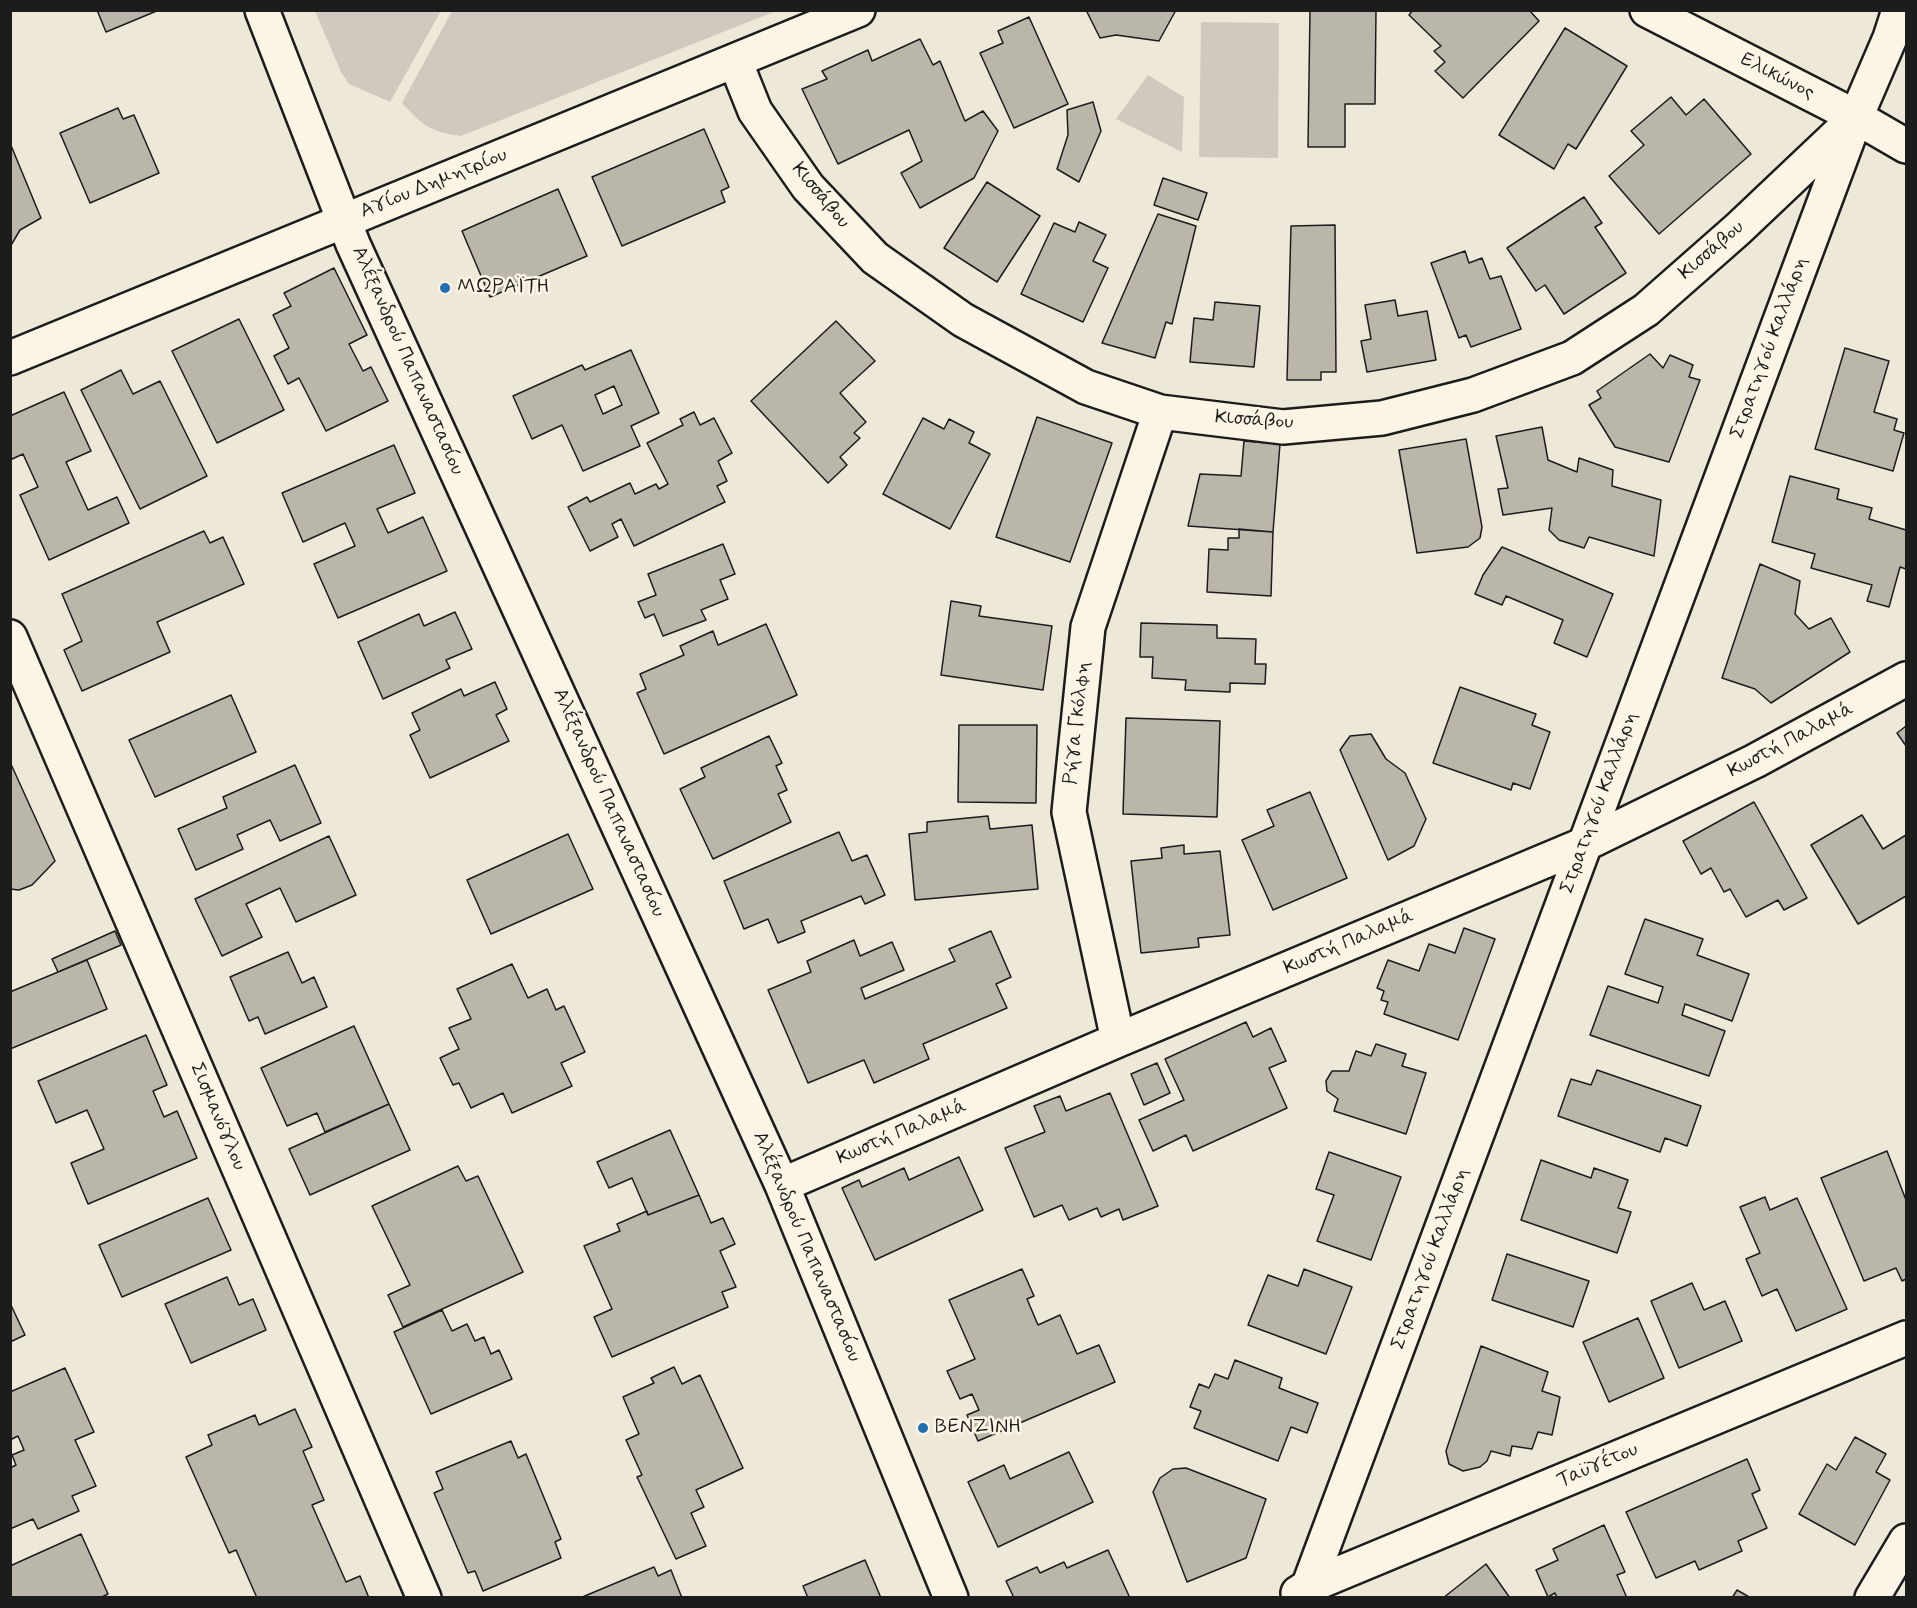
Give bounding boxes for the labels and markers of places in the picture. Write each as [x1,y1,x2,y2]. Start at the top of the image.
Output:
place label: ΜΩΡΑΪΤΗ [457,276,550,300]
marker: ΜΩΡΑΪΤΗ [438,281,452,295]
place label: ΒΕΝΖΙΝΗ [935,1416,1021,1440]
marker: ΒΕΝΖΙΝΗ [916,1421,930,1435]

